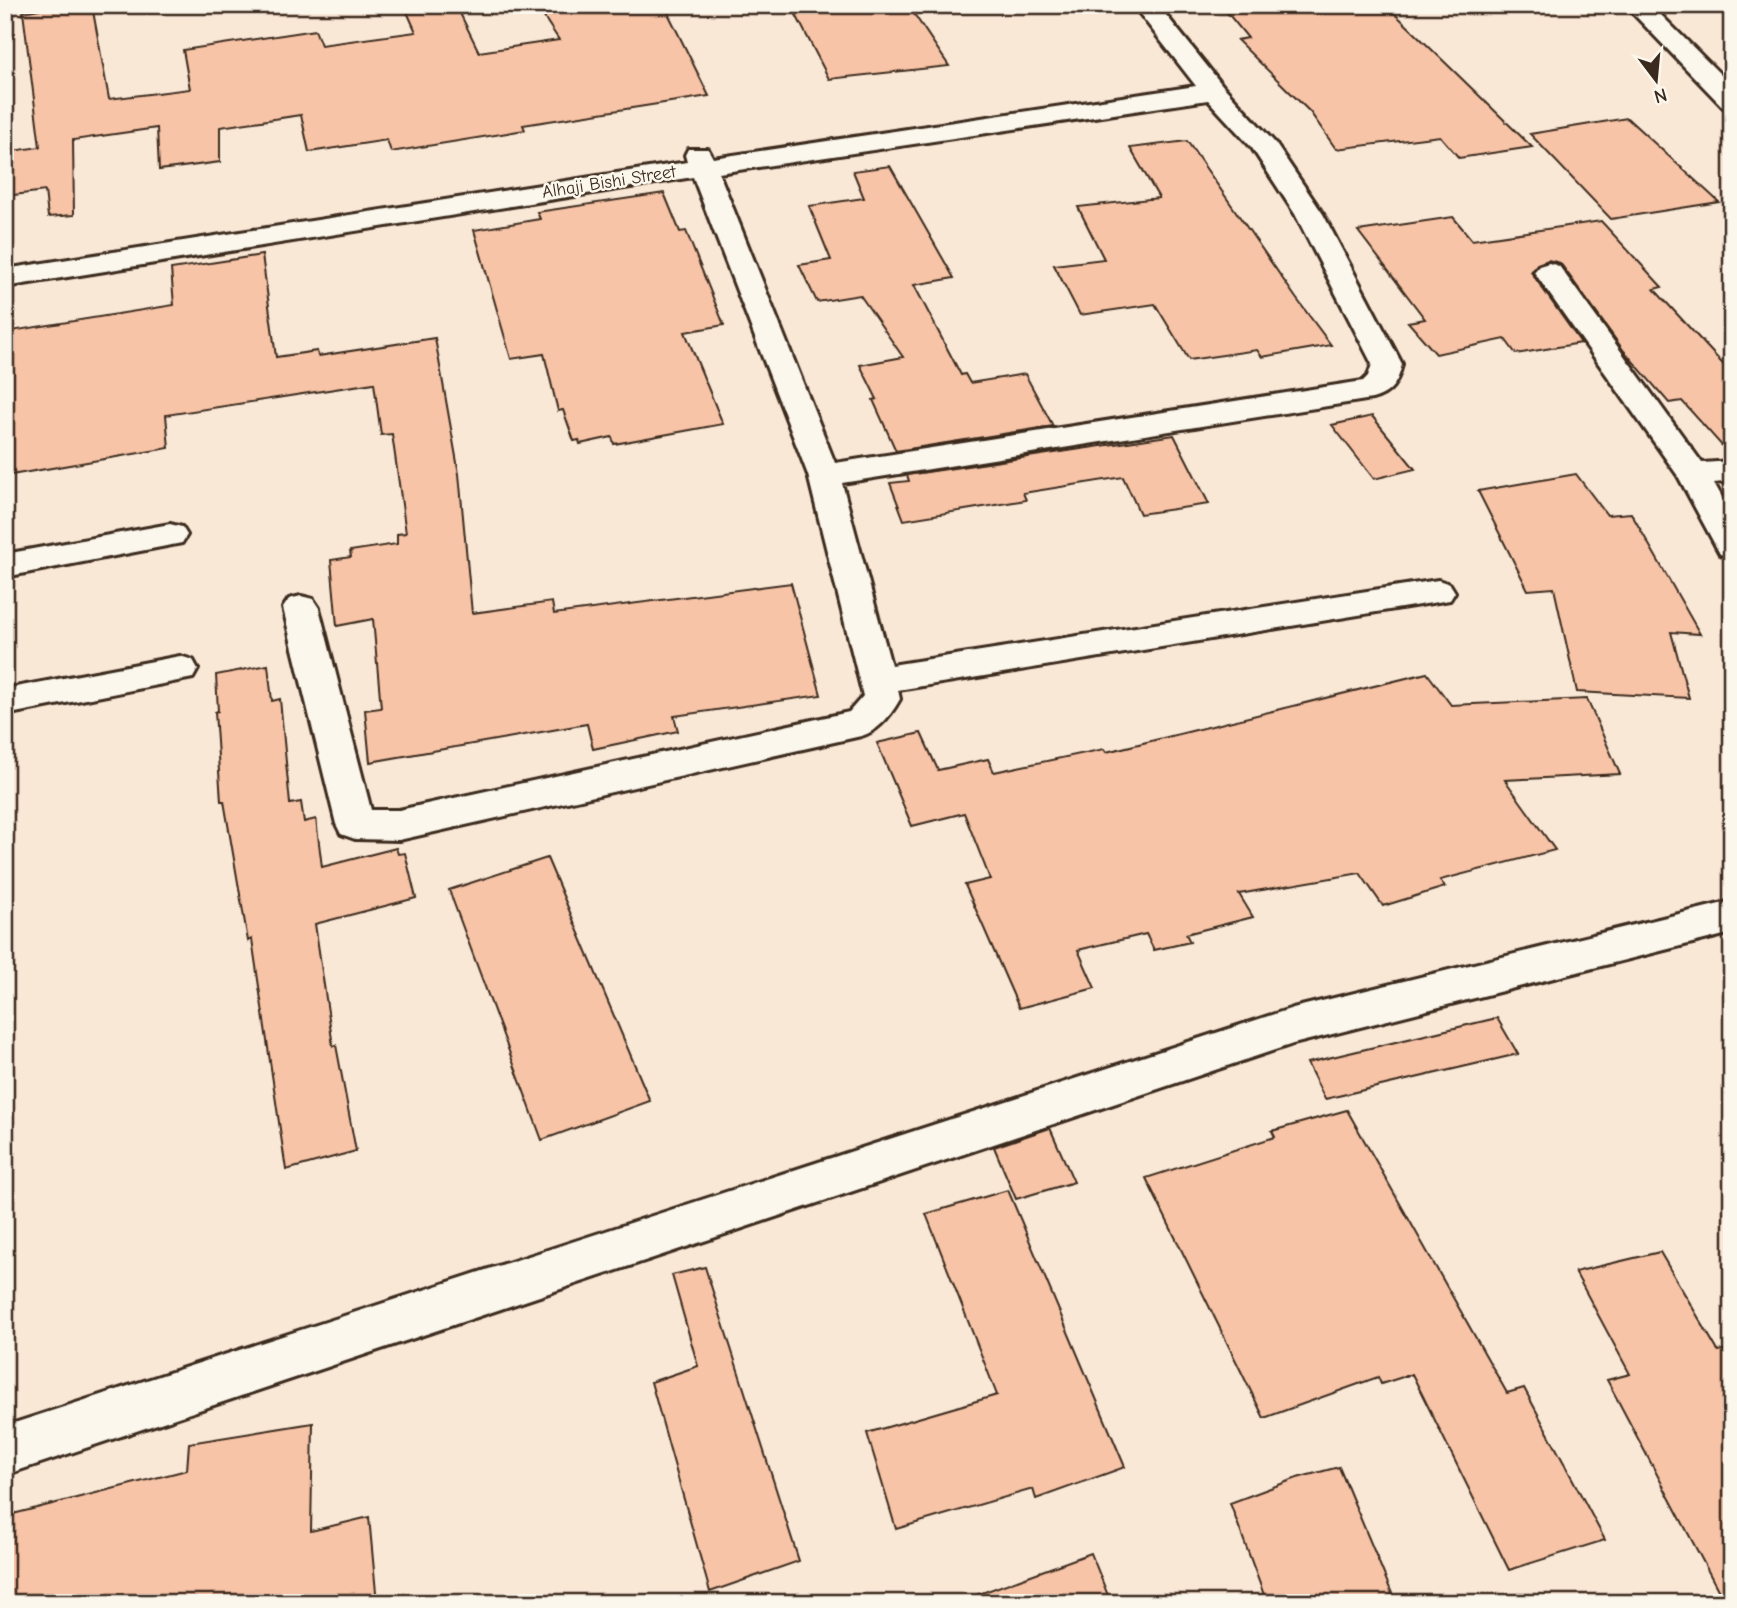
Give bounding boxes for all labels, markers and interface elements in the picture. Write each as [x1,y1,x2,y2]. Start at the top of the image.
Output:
north arrow [1622,46,1692,116]
text: N [1651,83,1669,108]
street label: Alhaji Bishi Street [541,161,678,203]

